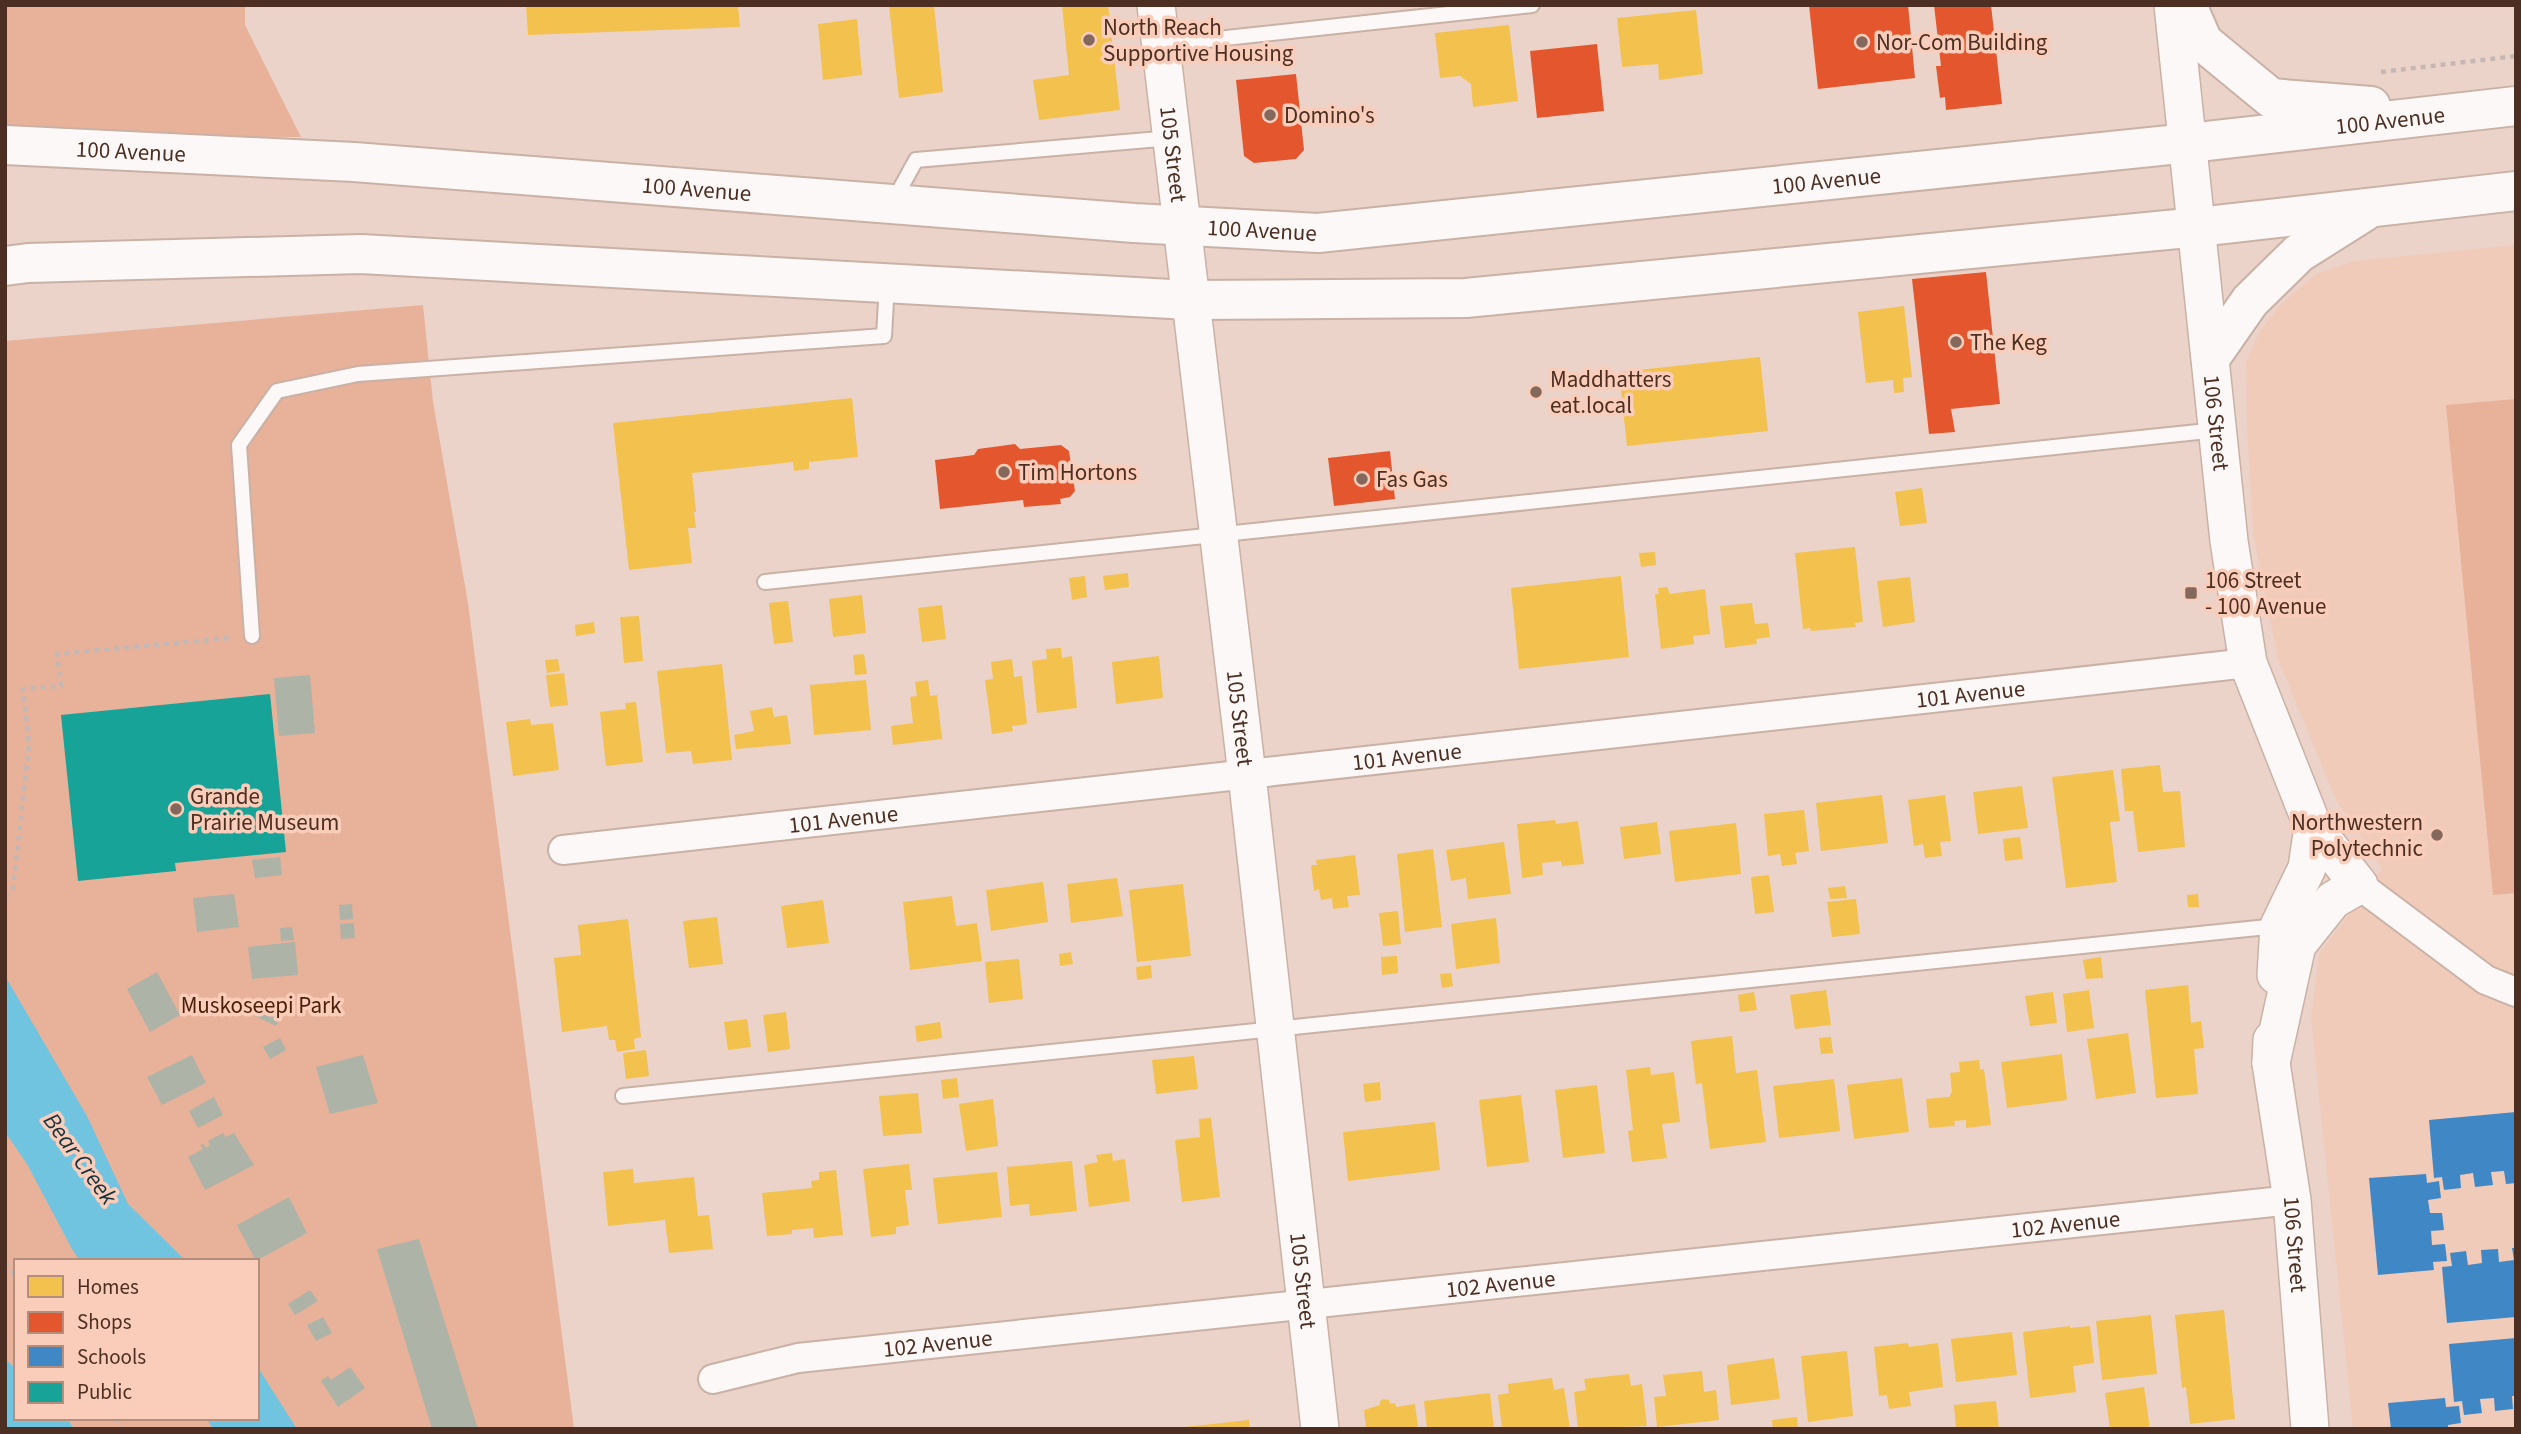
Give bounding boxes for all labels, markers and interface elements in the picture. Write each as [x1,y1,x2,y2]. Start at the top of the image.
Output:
place label: North Reach Supportive Housing [1103,11,1294,70]
place label: Nor-Com Building [1876,26,2048,59]
marker: North Reach Supportive Housing [1081,32,1097,48]
marker: Nor-Com Building [1854,34,1870,50]
street label: 100 Avenue [2334,98,2446,143]
place label: Domino's [1284,99,1375,132]
street label: 105 Street [1152,104,1196,204]
marker: Domino's [1262,107,1278,123]
street label: 100 Avenue [75,132,187,170]
street label: 100 Avenue [1770,158,1883,203]
street label: 100 Avenue [640,168,753,210]
street label: 100 Avenue [1206,211,1318,249]
place label: The Keg [1970,326,2047,359]
marker: The Keg [1948,334,1964,350]
place label: Maddhatters eat.local [1550,363,1671,422]
street label: 106 Street [2195,373,2238,473]
marker: Maddhatters eat.local [1528,384,1544,400]
place label: Tim Hortons [1018,456,1137,489]
place label: Fas Gas [1376,463,1448,496]
marker: Tim Hortons [996,464,1012,480]
marker: Fas Gas [1354,471,1370,487]
place label: 106 Street - 100 Avenue [2205,564,2327,623]
marker: 106 Street - 100 Avenue [2183,585,2199,601]
street label: 105 Street [1218,668,1262,768]
street label: 101 Avenue [1914,671,2027,716]
street label: 101 Avenue [1350,734,1463,779]
place label: Grande Prairie Museum [190,780,339,839]
street label: 101 Avenue [787,796,900,841]
marker: Grande Prairie Museum [168,801,184,817]
place label: Northwestern Polytechnic [2291,806,2423,865]
marker: Northwestern Polytechnic [2429,827,2445,843]
park label: Muskoseepi Park [181,989,342,1022]
water label: Bear Creek [34,1106,126,1213]
street label: 106 Street [2275,1195,2316,1294]
street label: 102 Avenue [2009,1202,2122,1246]
street label: 105 Street [1282,1231,1325,1331]
legend [14,1259,259,1420]
street label: 102 Avenue [1444,1262,1557,1306]
text: Homes [77,1272,139,1302]
text: Shops [77,1307,132,1337]
street label: 102 Avenue [881,1321,994,1365]
text: Schools [77,1342,146,1372]
text: Public [77,1377,132,1407]

